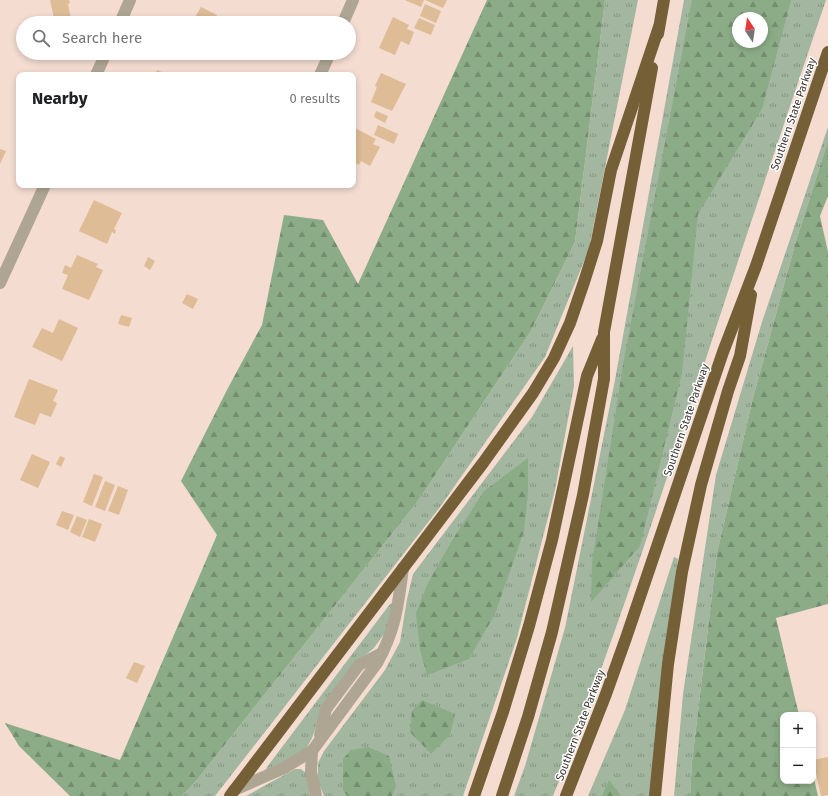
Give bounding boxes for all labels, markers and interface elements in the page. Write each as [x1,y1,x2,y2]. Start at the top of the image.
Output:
north arrow [732,12,768,48]
search box [16,16,356,60]
icon: search [30,27,52,49]
text: Search here [62,29,142,47]
street label: Southern State Parkway [768,56,819,172]
text: Nearby [32,88,87,109]
text: 0 results [289,91,340,106]
street label: Southern State Parkway [661,362,712,478]
street label: Southern State Parkway [553,667,608,783]
map controls [780,712,816,784]
button: + [780,712,816,748]
button: − [780,748,816,784]

